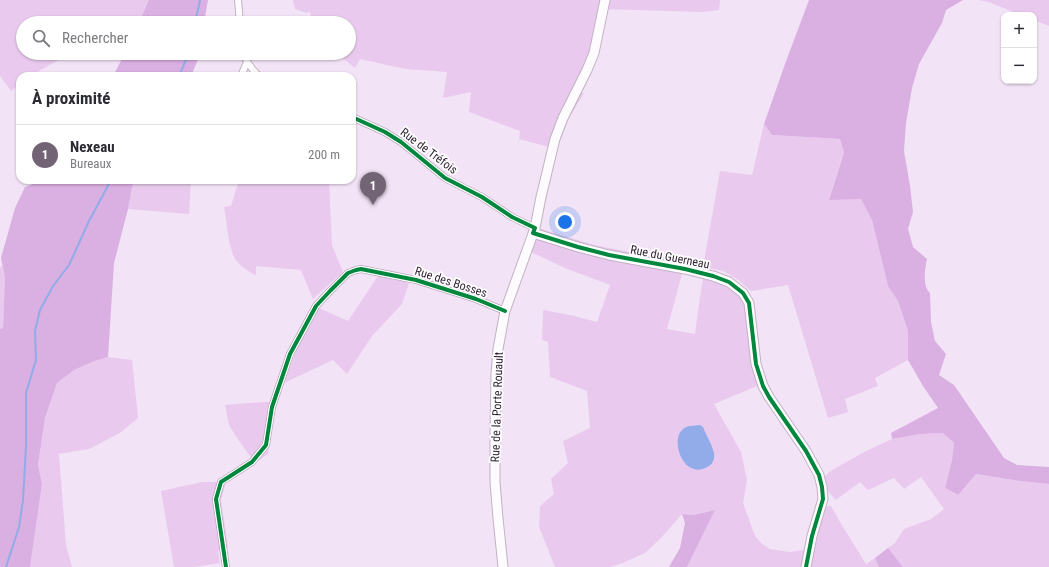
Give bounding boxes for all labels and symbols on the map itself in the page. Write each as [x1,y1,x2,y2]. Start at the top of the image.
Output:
street label: Rue de Tréfois [398,125,460,177]
pin: 1 [360,172,386,205]
your location [555,212,575,232]
street label: Rue du Guerneau [629,242,711,272]
street label: Rue des Bosses [413,264,489,300]
street label: Rue de la Porte Rouault [488,351,506,463]

